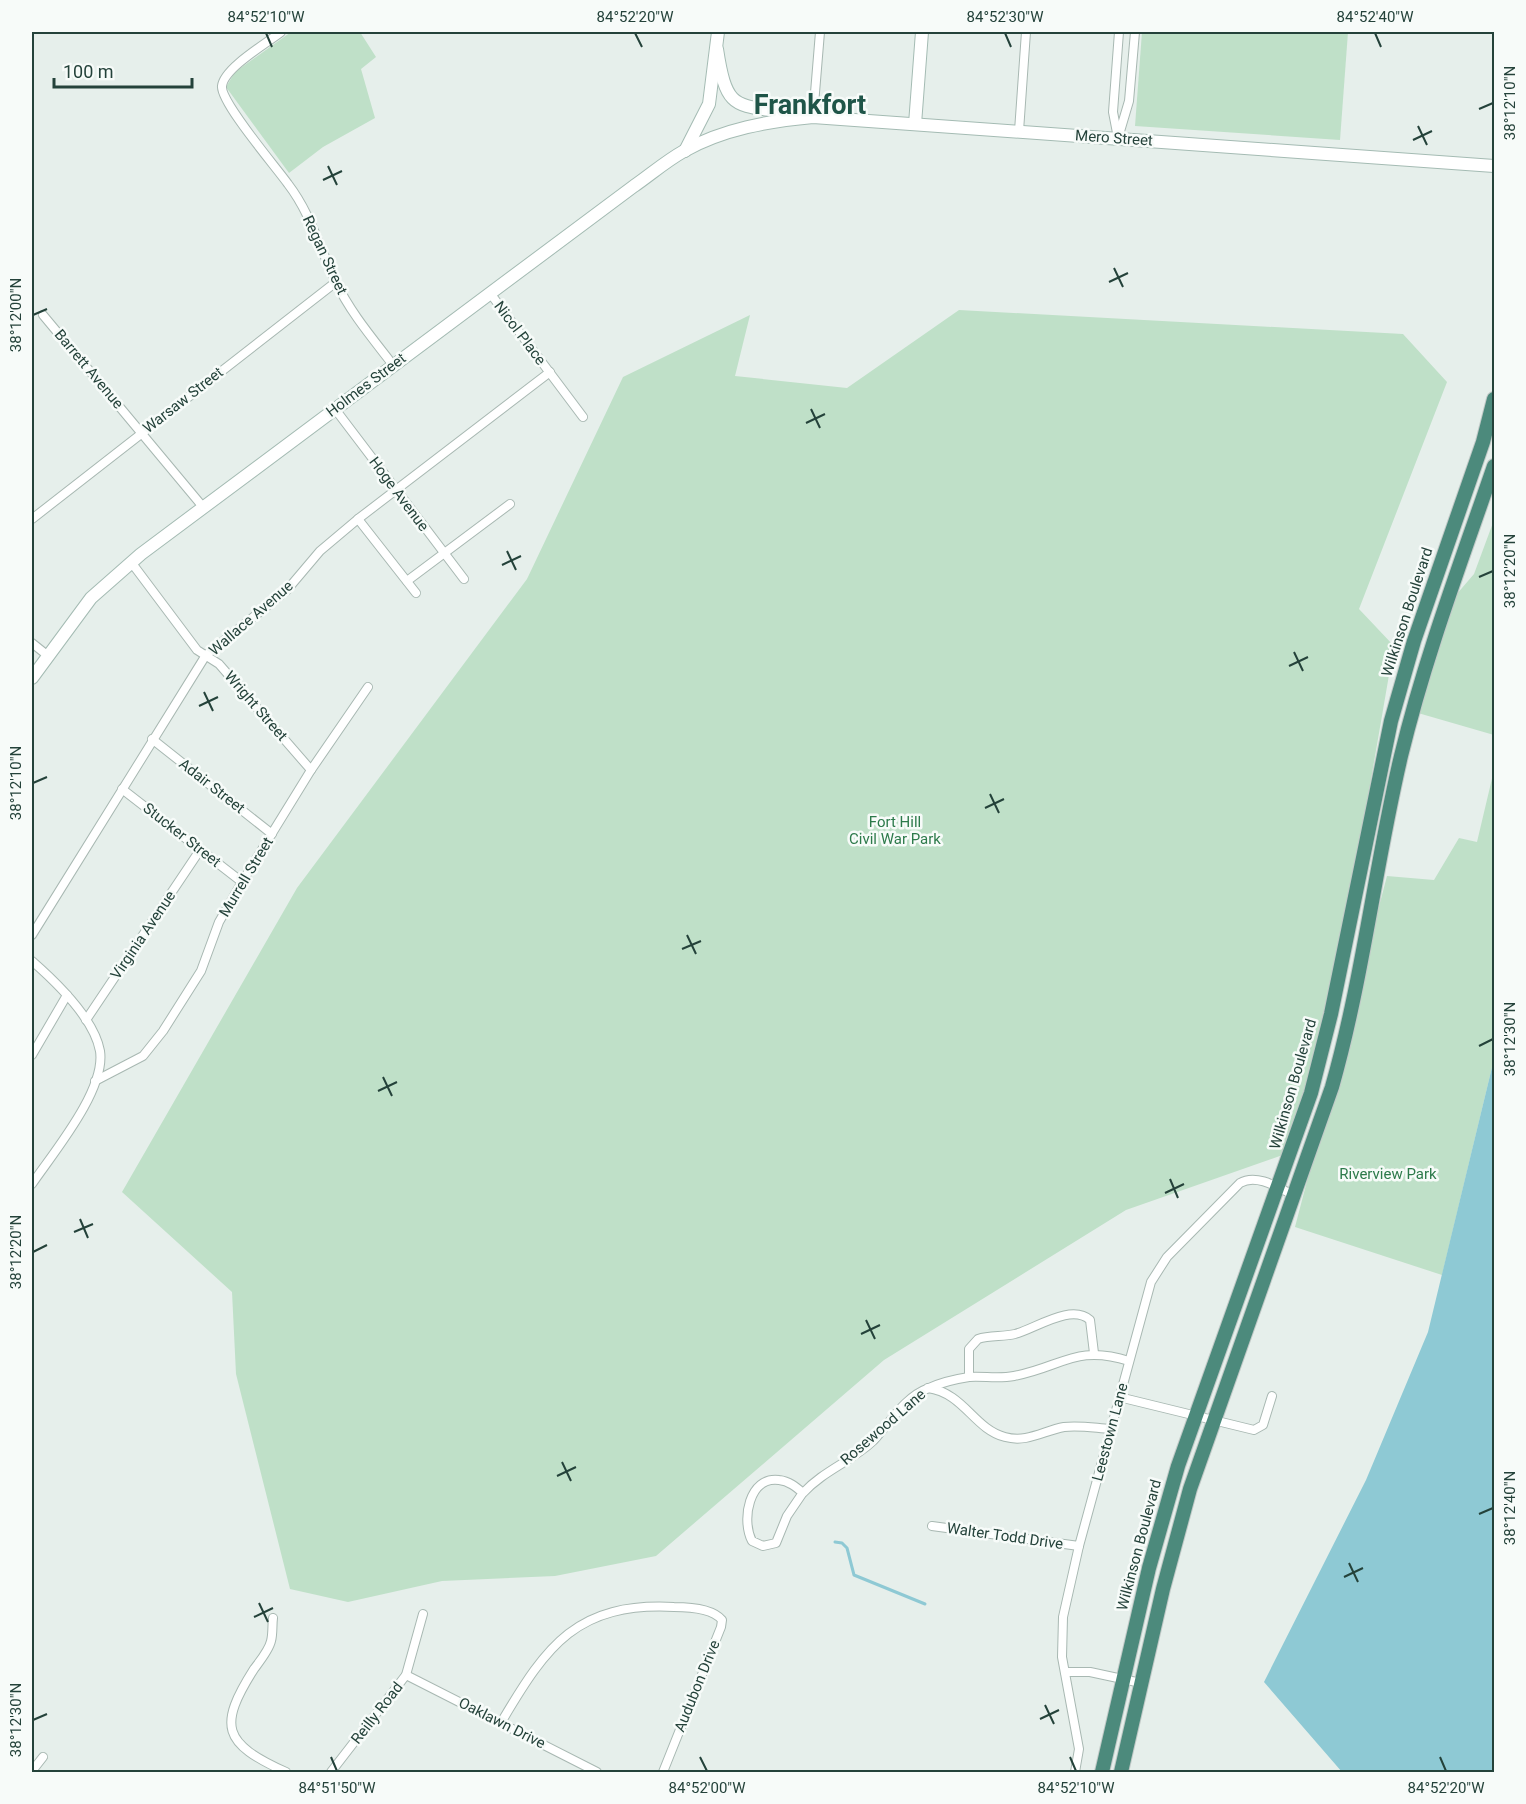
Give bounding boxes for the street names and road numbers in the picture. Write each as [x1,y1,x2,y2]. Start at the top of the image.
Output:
street label: Mero Street [1075,126,1154,150]
street label: Regan Street [299,213,351,298]
street label: Nicol Place [490,298,550,368]
street label: Barrett Avenue [51,326,127,412]
street label: Holmes Street [323,349,409,421]
street label: Warsaw Street [139,363,227,437]
street label: Hoge Avenue [365,453,433,535]
street label: Wilkinson Boulevard [1378,545,1436,679]
street label: Wallace Avenue [205,577,297,659]
street label: Wright Street [221,667,291,745]
street label: Adair Street [176,755,249,817]
street label: Stucker Street [140,799,225,871]
street label: Murrell Street [215,834,277,920]
street label: Virginia Avenue [107,887,179,983]
street label: Wilkinson Boulevard [1266,1017,1320,1151]
street label: Leestown Lane [1088,1381,1132,1483]
street label: Rosewood Lane [837,1385,929,1469]
street label: Wilkinson Boulevard [1113,1478,1165,1612]
street label: Walter Todd Drive [946,1519,1064,1553]
street label: Audubon Drive [670,1637,724,1735]
street label: Reilly Road [347,1679,407,1747]
street label: Oaklawn Drive [456,1693,548,1753]

